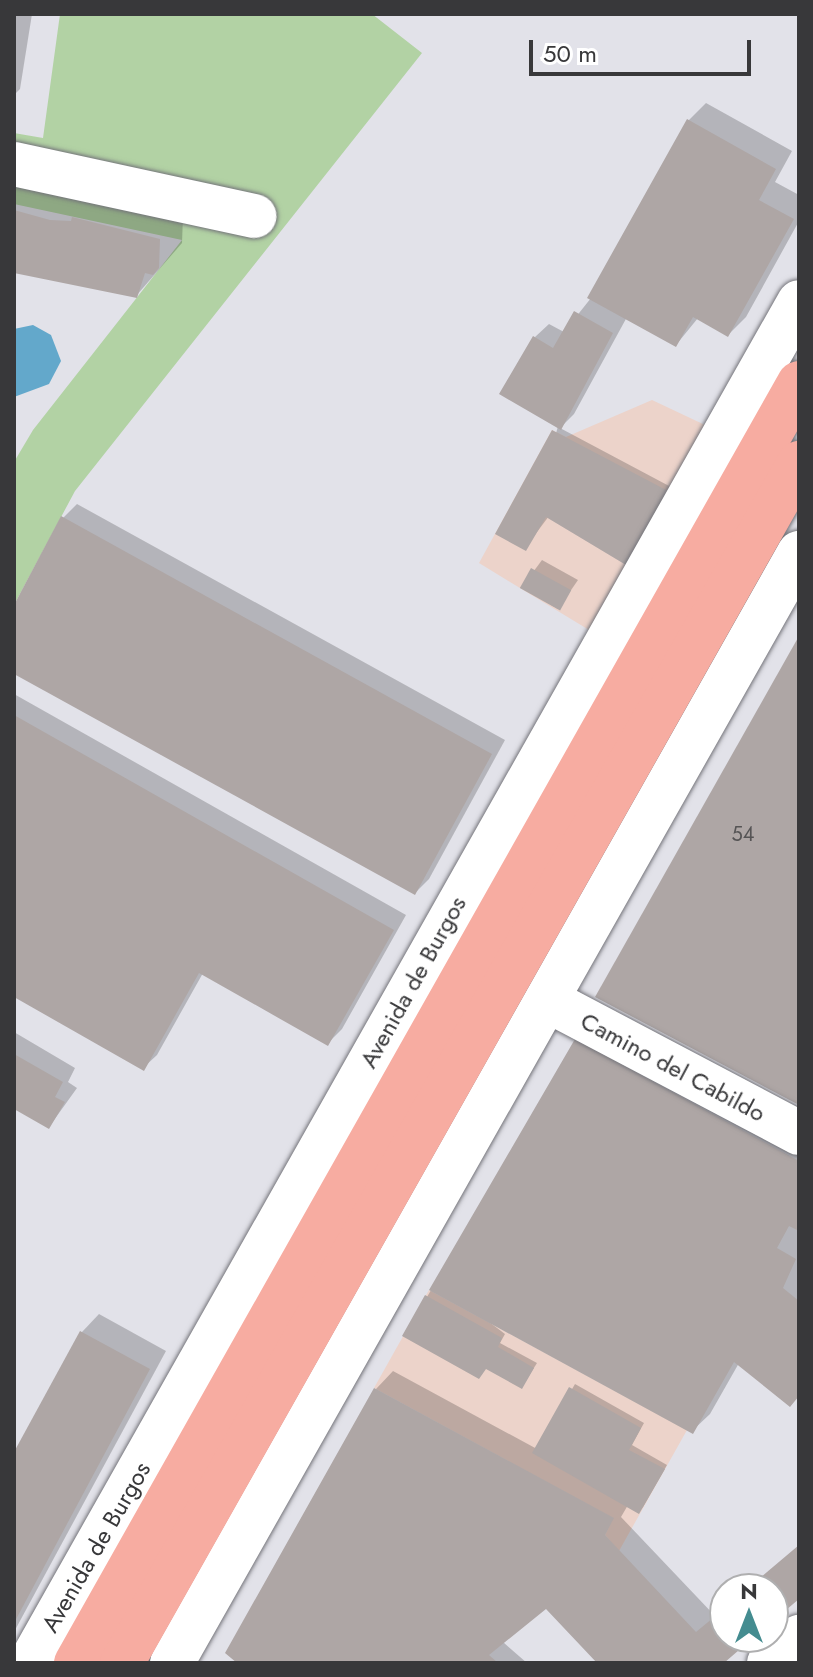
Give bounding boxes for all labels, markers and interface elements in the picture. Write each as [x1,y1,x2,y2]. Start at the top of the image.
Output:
scale bar [533,24,755,74]
text: 50 m [543,36,597,71]
house number: 54 [732,822,754,846]
street label: Avenida de Burgos [354,891,472,1073]
street label: Camino del Cabildo [576,1006,770,1128]
street label: Avenida de Burgos [36,1457,156,1637]
north arrow [709,1573,789,1653]
text: N [740,1575,758,1607]

